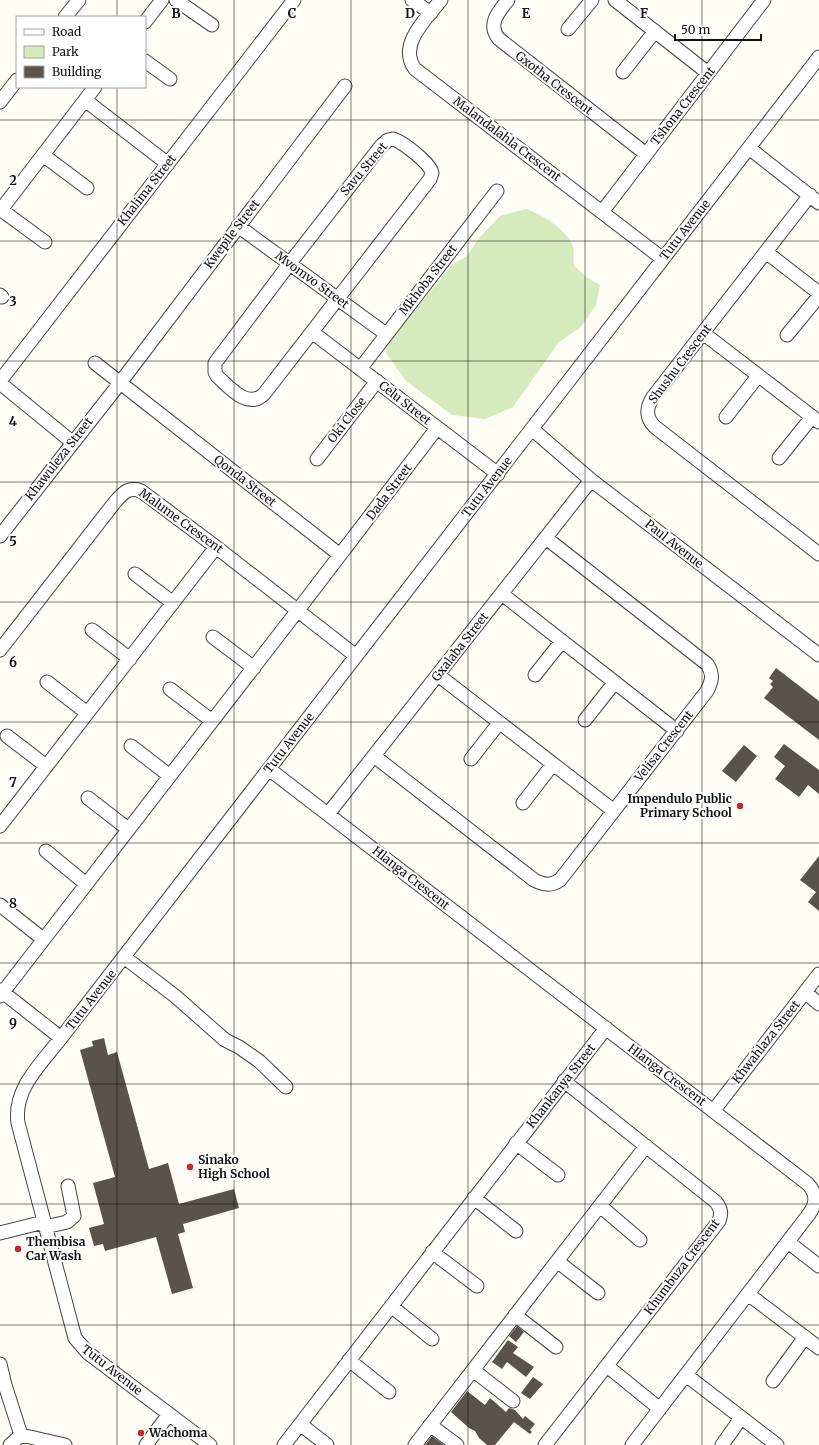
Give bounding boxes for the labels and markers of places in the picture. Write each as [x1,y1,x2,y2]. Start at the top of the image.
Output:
place label: Impendulo Public Primary School [627,791,732,820]
marker: Impendulo Public Primary School [735,801,745,811]
place label: Sinako High School [198,1152,270,1181]
marker: Sinako High School [185,1162,195,1172]
place label: Thembisa Car Wash [26,1234,86,1263]
marker: Thembisa Car Wash [13,1244,23,1254]
place label: Wachoma [148,1425,208,1440]
marker: Wachoma [136,1428,146,1438]

